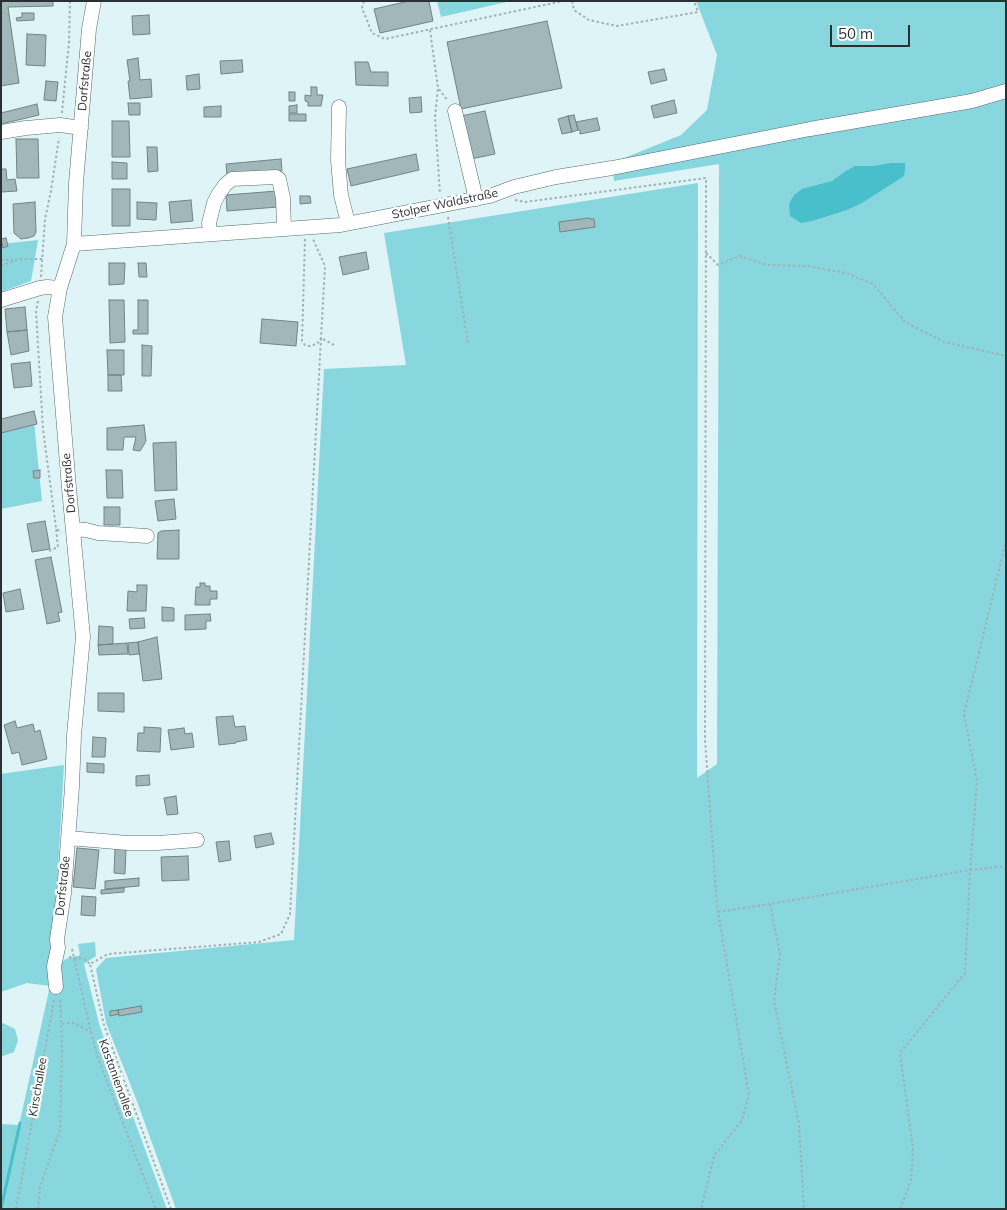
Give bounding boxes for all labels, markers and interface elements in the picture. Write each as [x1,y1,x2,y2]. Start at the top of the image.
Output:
scale bar [832,15,912,47]
text: 50 m [838,24,873,43]
street label: Dorfstraße [75,50,95,112]
street label: Stolper Waldstraße [391,186,499,222]
street label: Dorfstraße [59,452,79,514]
street label: Dorfstraße [53,855,73,917]
street label: Kastanienallee [95,1037,137,1119]
street label: Kirschallee [26,1056,50,1118]

